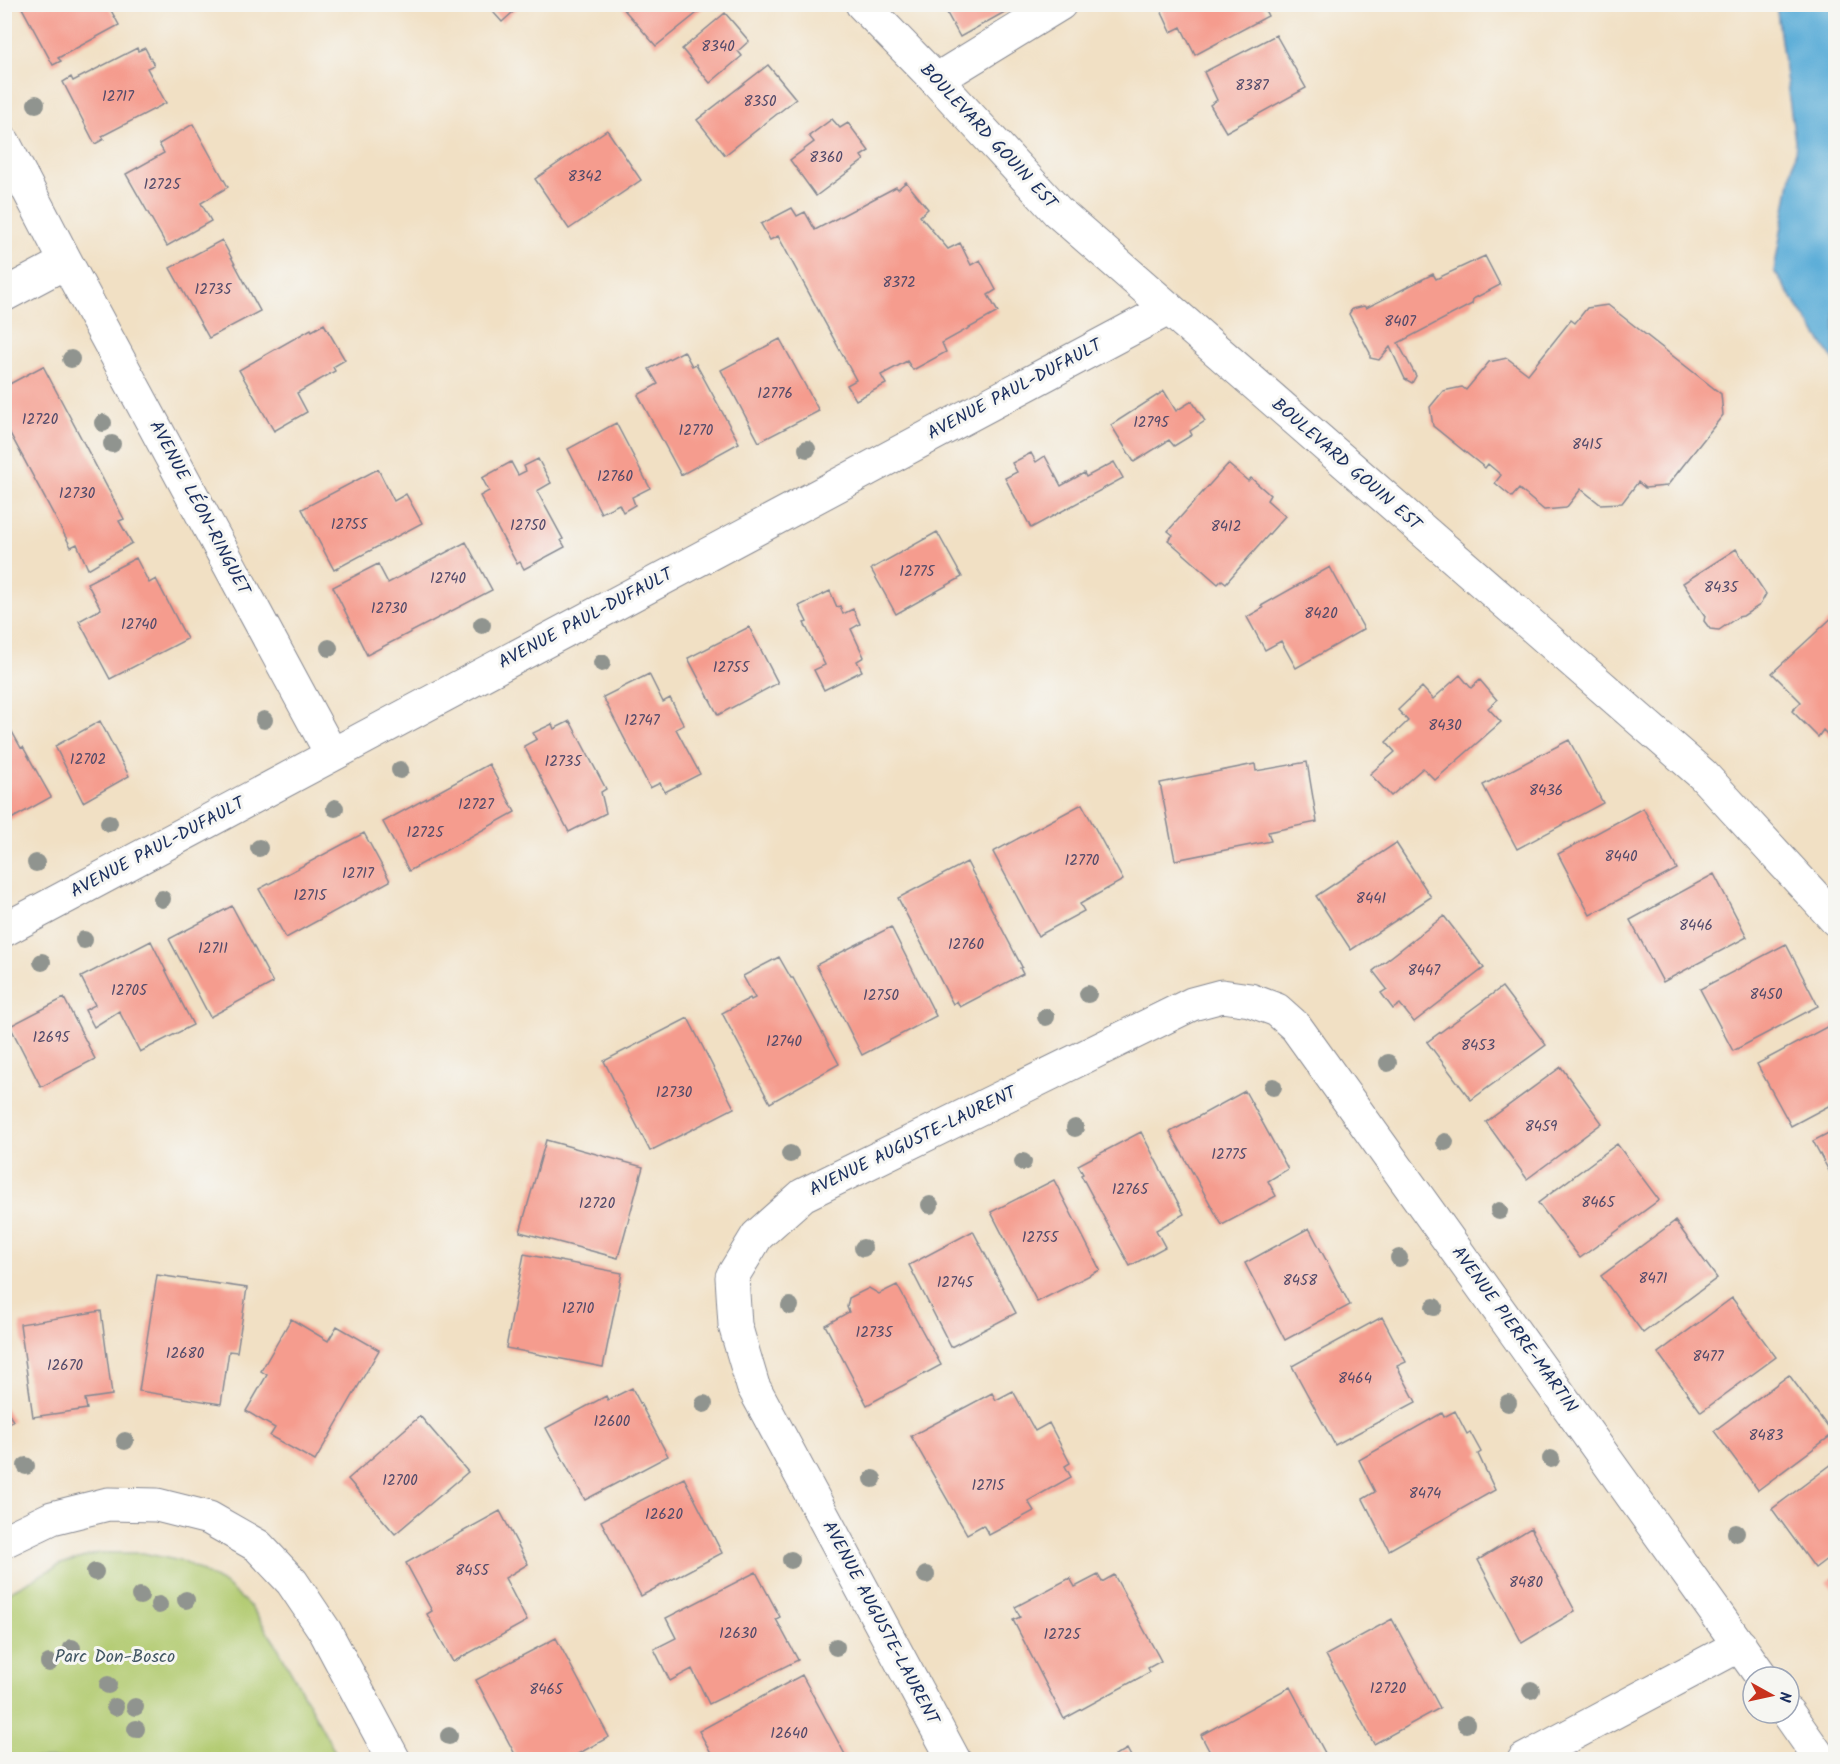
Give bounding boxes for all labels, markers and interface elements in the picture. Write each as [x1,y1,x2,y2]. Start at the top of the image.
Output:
house number: 8340 [701,35,735,59]
street label: BOULEVARD GOUIN EST [912,57,1065,218]
house number: 8387 [1235,74,1270,98]
house number: 12717 [102,85,135,109]
house number: 8350 [743,90,777,114]
house number: 8360 [809,146,843,170]
house number: 8342 [568,165,602,189]
house number: 12725 [143,173,181,197]
house number: 8372 [882,271,916,295]
house number: 12735 [195,278,232,302]
house number: 8407 [1384,310,1417,334]
street label: AVENUE PAUL-DUFAULT [922,331,1109,448]
house number: 12776 [757,382,793,406]
street label: BOULEVARD GOUIN EST [1264,391,1429,539]
house number: 12720 [22,408,59,432]
house number: 12795 [1133,411,1170,435]
street label: AVENUE LÉON-RINGUET [141,416,258,602]
house number: 12770 [679,419,714,443]
house number: 8415 [1572,433,1603,457]
house number: 12760 [597,465,634,489]
house number: 12730 [59,482,96,506]
house number: 12755 [331,513,368,537]
house number: 12750 [510,514,546,538]
house number: 8412 [1211,515,1241,539]
street label: AVENUE PAUL-DUFAULT [493,560,680,677]
house number: 12775 [899,560,936,584]
house number: 12740 [430,567,467,591]
house number: 8435 [1704,576,1739,600]
house number: 12730 [371,597,408,621]
house number: 8420 [1304,602,1338,626]
house number: 12740 [121,613,158,637]
house number: 12755 [713,656,750,680]
house number: 12747 [624,709,661,733]
house number: 8430 [1428,714,1462,738]
house number: 12702 [70,748,106,772]
house number: 12735 [545,750,582,774]
house number: 8436 [1529,779,1563,803]
street label: AVENUE PAUL-DUFAULT [65,789,252,906]
house number: 12727 [458,793,495,817]
house number: 12725 [406,821,444,845]
house number: 8440 [1604,845,1638,869]
house number: 12770 [1065,849,1100,873]
house number: 12717 [342,862,375,886]
house number: 12715 [293,884,327,908]
house number: 8441 [1356,887,1386,911]
house number: 8446 [1679,914,1713,938]
house number: 12760 [948,933,985,957]
house number: 12711 [198,937,228,961]
house number: 8447 [1408,959,1441,983]
house number: 12705 [111,979,148,1003]
house number: 8450 [1750,983,1783,1007]
house number: 12750 [863,984,899,1008]
house number: 12695 [32,1026,71,1050]
house number: 12740 [766,1030,803,1054]
house number: 8453 [1461,1034,1495,1058]
street label: AVENUE AUGUSTE-LAURENT [804,1078,1023,1205]
house number: 12730 [656,1081,693,1105]
house number: 8459 [1525,1115,1558,1139]
house number: 12775 [1211,1143,1248,1167]
house number: 12765 [1112,1178,1149,1202]
house number: 8465 [1581,1191,1616,1215]
house number: 12720 [579,1192,616,1216]
house number: 12755 [1022,1226,1059,1250]
street label: AVENUE PIERRE-MARTIN [1443,1240,1585,1420]
house number: 8471 [1639,1267,1668,1291]
house number: 8458 [1283,1269,1318,1293]
house number: 12745 [937,1271,974,1295]
house number: 12710 [562,1297,595,1321]
house number: 12735 [856,1321,893,1345]
house number: 12680 [166,1342,205,1366]
house number: 8477 [1692,1345,1725,1369]
house number: 12670 [47,1354,84,1378]
house number: 8464 [1338,1367,1372,1391]
house number: 12600 [594,1410,631,1434]
house number: 8483 [1749,1424,1784,1448]
house number: 12700 [382,1469,418,1493]
house number: 12715 [971,1474,1005,1498]
house number: 8474 [1409,1482,1441,1506]
house number: 12620 [645,1503,683,1527]
street label: AVENUE AUGUSTE-LAURENT [814,1516,947,1731]
house number: 8455 [455,1559,490,1583]
house number: 8480 [1509,1571,1543,1595]
house number: 12630 [719,1622,757,1646]
house number: 12725 [1043,1623,1081,1647]
park label: Parc Don-Bosco [55,1643,175,1672]
north arrow [1741,1665,1801,1725]
house number: 12720 [1370,1677,1407,1701]
house number: 8465 [529,1678,564,1702]
text: N [1771,1690,1797,1704]
house number: 12640 [770,1722,808,1746]

